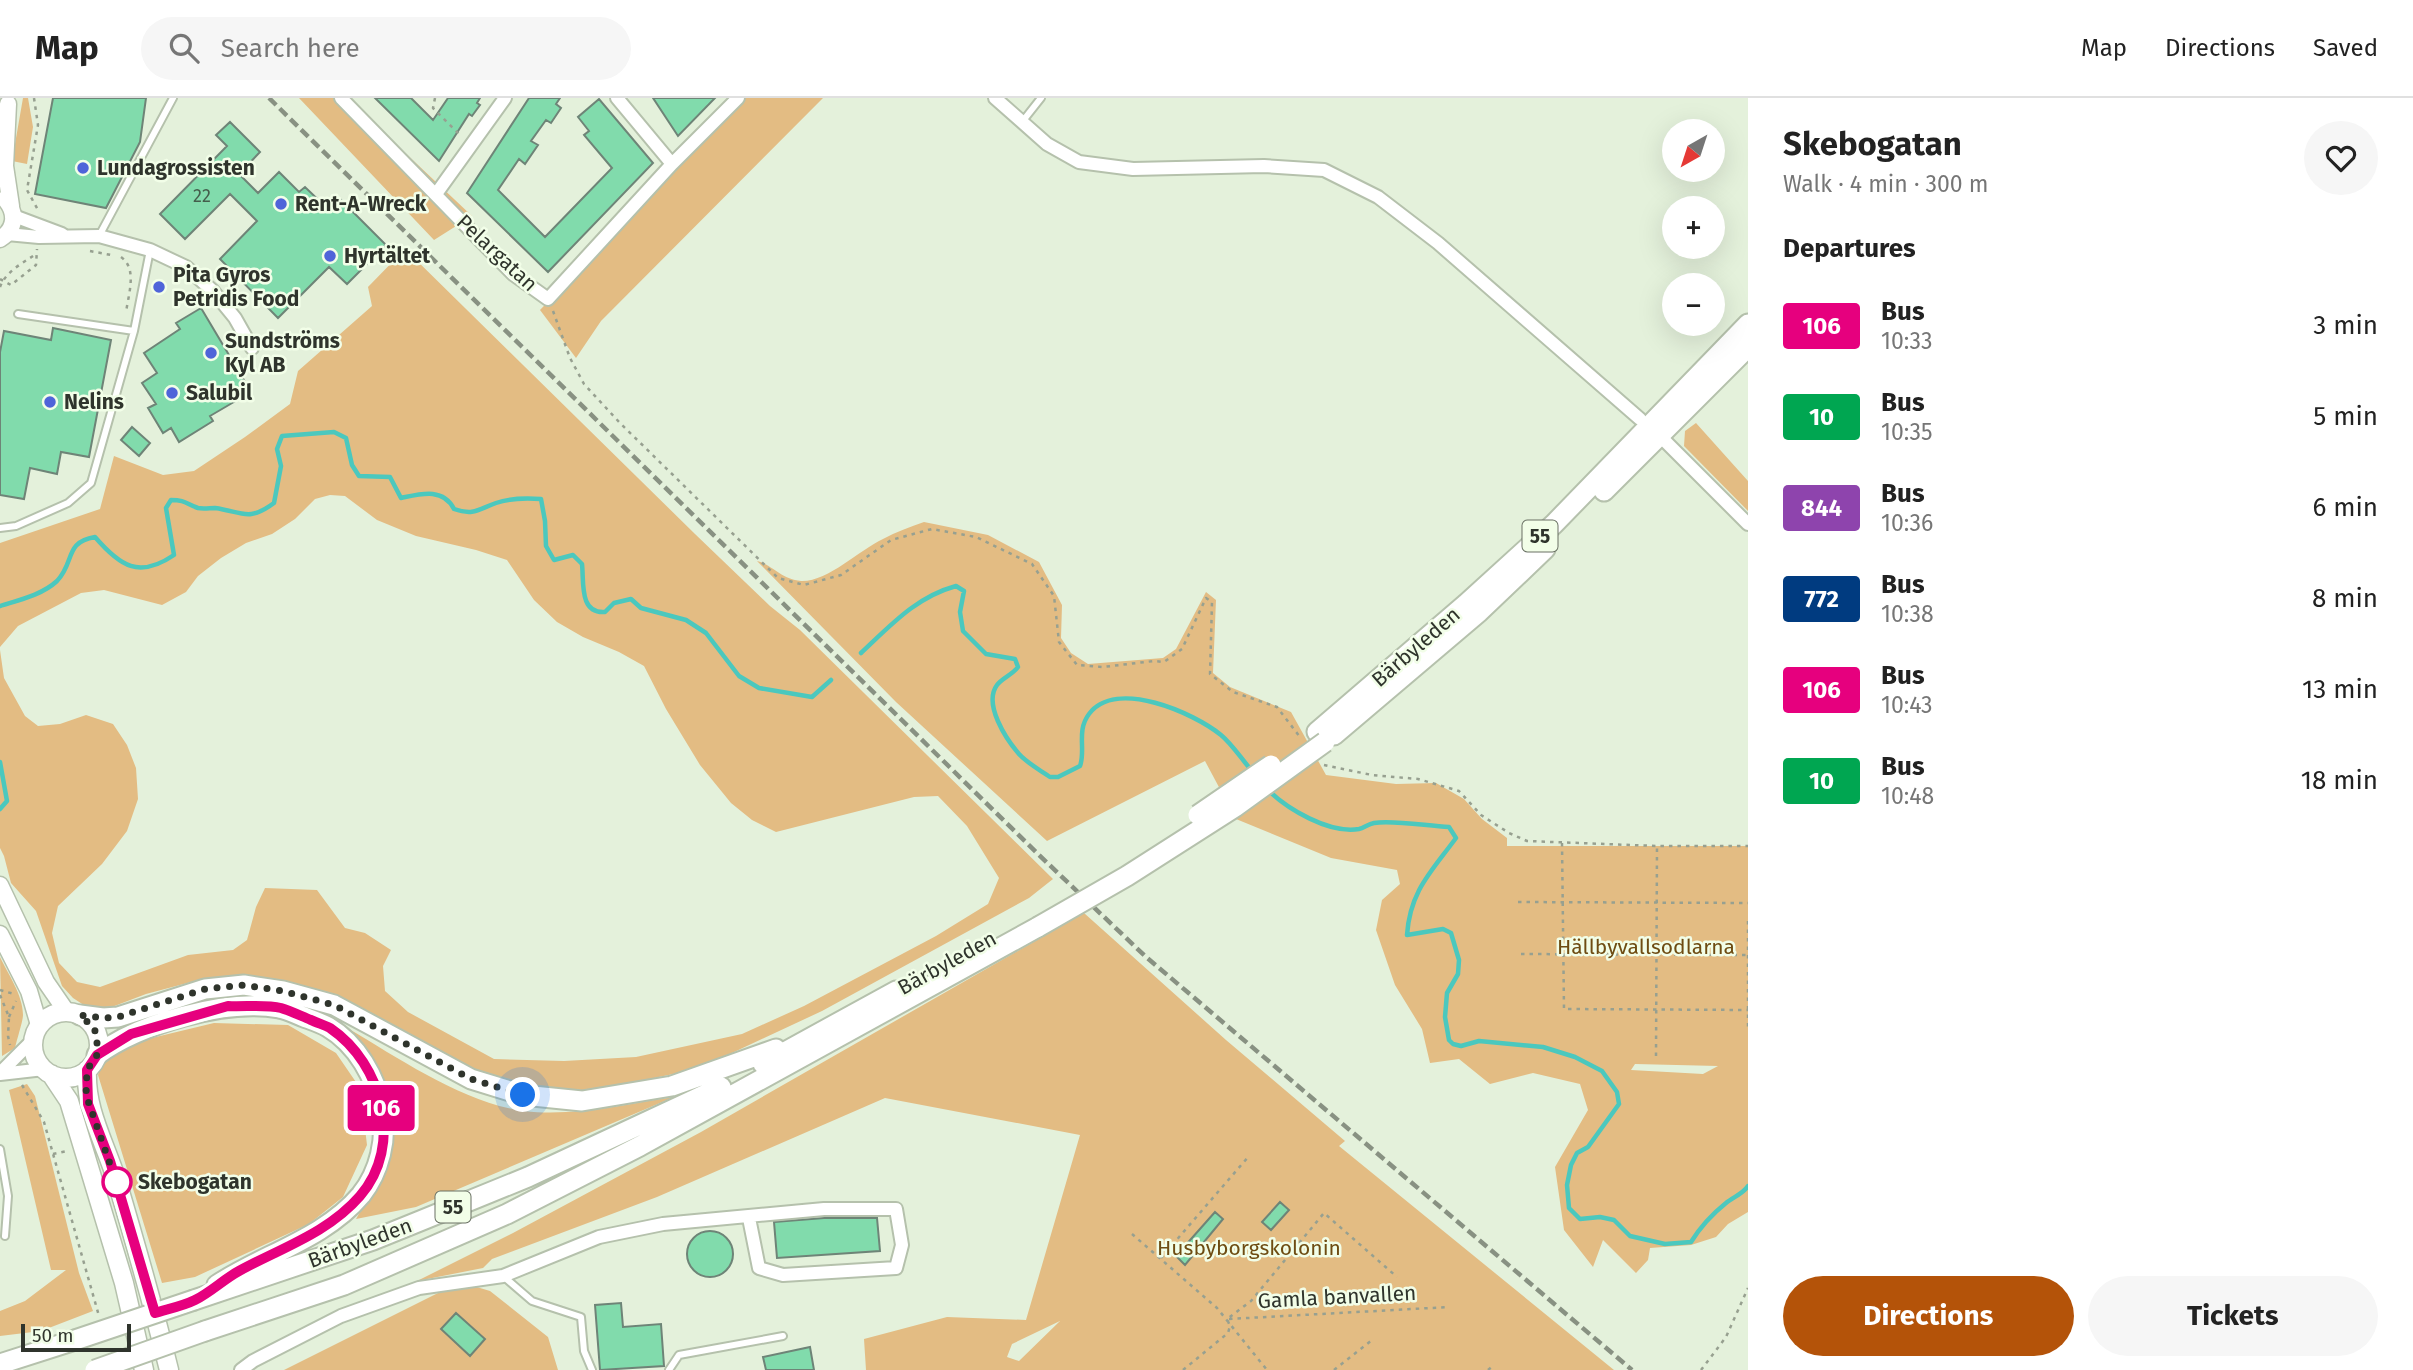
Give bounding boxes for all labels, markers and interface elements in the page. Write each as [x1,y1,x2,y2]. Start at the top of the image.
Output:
search box [141,17,631,80]
text: Map [35,28,99,68]
icon: search [165,29,203,67]
text: Search here [221,33,360,64]
text: Map [2081,34,2127,62]
text: Directions [2165,34,2275,62]
text: Saved [2313,34,2378,62]
north arrow [1662,119,1726,182]
map controls [1662,119,1725,336]
button: heart [2304,121,2378,195]
text: Skebogatan [1783,124,1962,164]
place label: Lundagrossisten [97,155,255,181]
marker: Lundagrossisten [75,160,91,176]
text: Walk · 4 min · 300 m [1783,170,1988,198]
house number: 22 [193,185,211,207]
place label: Rent-A-Wreck [295,191,427,217]
marker: Rent-A-Wreck [273,196,289,212]
button: + [1662,196,1725,259]
street label: Pelargatan [451,209,543,297]
text: Departures [1783,233,1916,264]
place label: Hyrtältet [344,243,431,269]
marker: Hyrtältet [322,248,338,264]
place label: Pita Gyros Petridis Food [173,262,299,312]
button: − [1662,273,1725,336]
marker: Pita Gyros Petridis Food [151,279,167,295]
text: Bus [1881,296,1924,327]
text: 3 min [2313,310,2378,341]
text: 106 [1802,312,1841,340]
text: 10:33 [1881,327,1932,355]
place label: Sundströms Kyl AB [225,328,340,378]
marker: Sundströms Kyl AB [203,345,219,361]
place label: Salubil [186,380,253,406]
marker: Salubil [164,385,180,401]
text: Bus [1881,387,1924,418]
place label: Nelins [64,389,124,415]
marker: Nelins [42,394,58,410]
text: 5 min [2313,401,2378,432]
text: 10 [1809,403,1834,431]
text: 10:35 [1881,418,1933,446]
text: Bus [1881,478,1924,509]
text: 6 min [2312,492,2378,523]
text: 844 [1801,494,1842,522]
text: 10:36 [1881,509,1933,537]
road number: 55 [1522,520,1558,551]
text: Bus [1881,569,1924,600]
text: 8 min [2312,583,2378,614]
text: 772 [1804,585,1839,613]
text: 10:38 [1881,600,1934,628]
street label: Bärbyleden [1366,601,1466,693]
text: Bus [1881,660,1924,691]
text: 13 min [2302,674,2378,705]
text: 106 [1802,676,1841,704]
text: 10:43 [1881,691,1933,719]
text: Bus [1881,751,1924,782]
text: 18 min [2301,765,2378,796]
text: 10 [1809,767,1834,795]
text: 10:48 [1881,782,1934,810]
street label: Bärbyleden [893,925,1001,1001]
park label: Hällbyvallsodlarna [1557,934,1735,960]
your location [505,1077,540,1112]
line badge: 106 [341,1085,421,1131]
text: 106 [362,1094,400,1122]
marker: Skebogatan [102,1167,132,1197]
place label: Skebogatan [138,1169,252,1195]
road number: 55 [435,1191,470,1222]
street label: Bärbyleden [304,1212,416,1274]
park label: Husbyborgskolonin [1157,1235,1341,1261]
button: Directions [1783,1276,2074,1356]
button: Tickets [2088,1276,2378,1356]
street label: Gamla banvallen [1257,1280,1417,1314]
scale bar [21,1321,131,1353]
text: 50 m [32,1324,73,1347]

